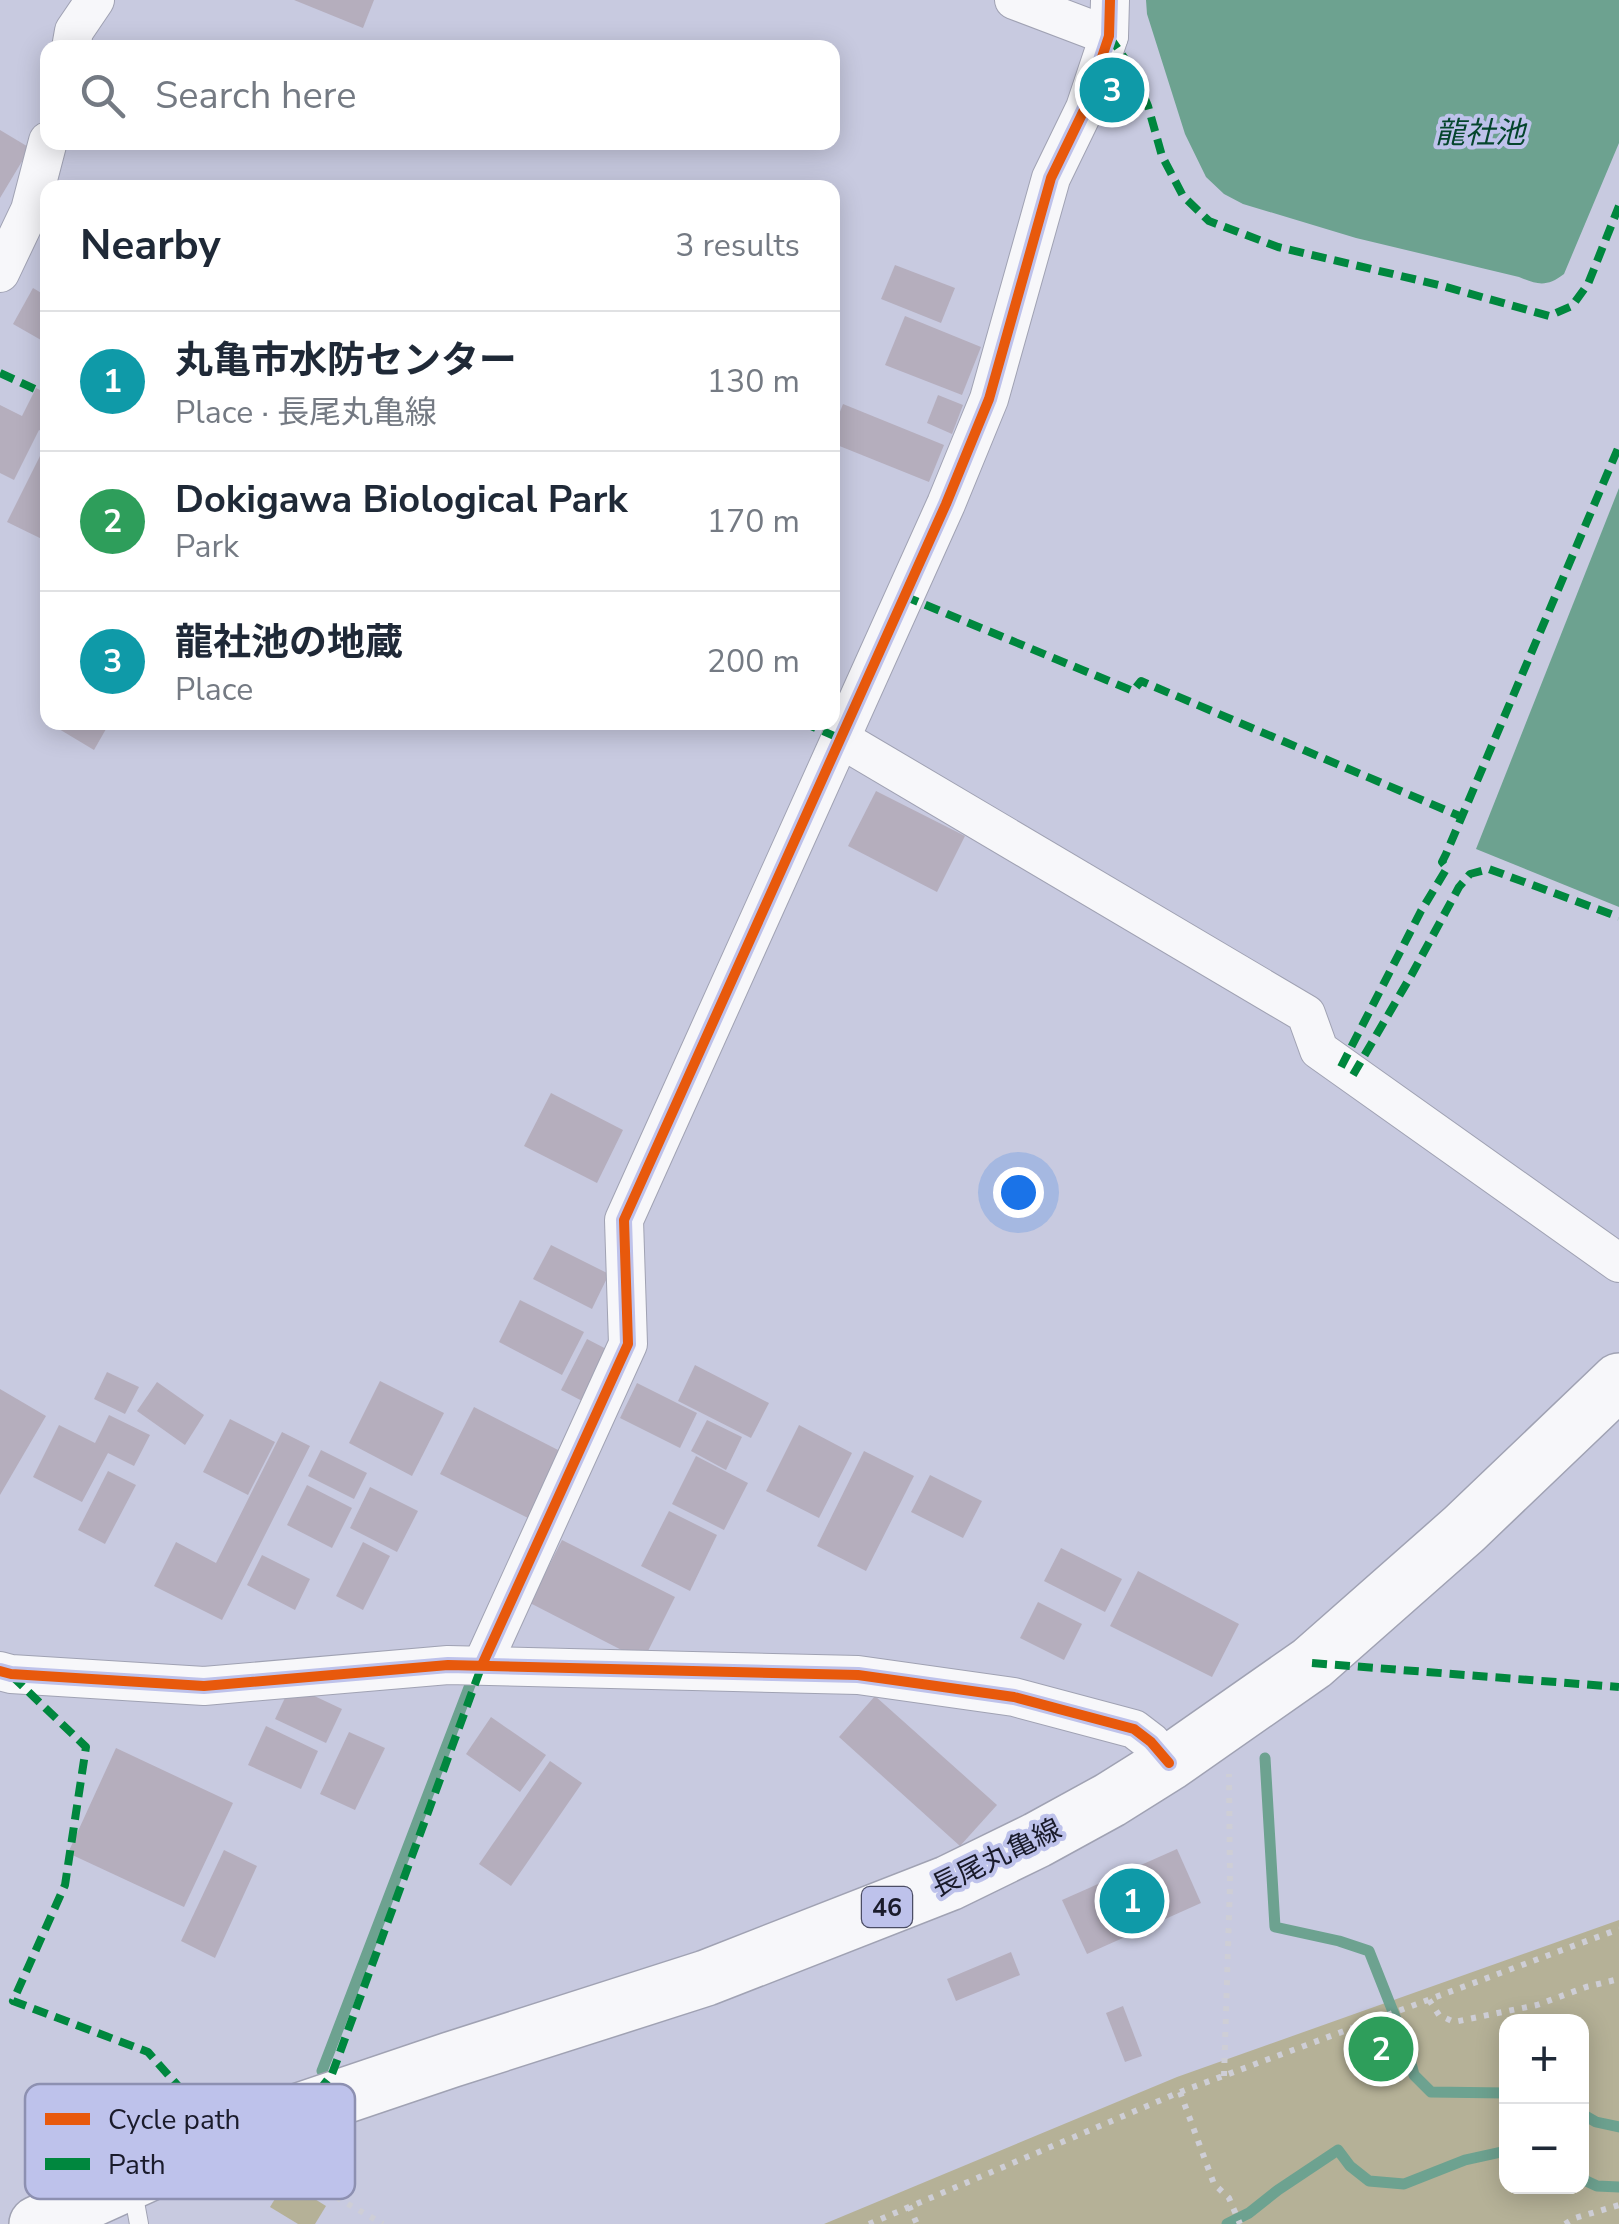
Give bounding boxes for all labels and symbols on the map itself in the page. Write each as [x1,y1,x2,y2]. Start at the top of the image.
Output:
pin: 3 [1080,52,1144,128]
water label: 龍社池 [1435,113,1528,154]
your location [993,1167,1044,1218]
street label: 長尾丸亀線 [925,1810,1068,1906]
pin: 1 [1100,1864,1164,1938]
road number: 46 [862,1887,912,1927]
pin: 2 [1348,2012,1414,2086]
legend [25,2084,355,2199]
text: Cycle path [108,2101,240,2139]
text: Path [108,2146,166,2184]

